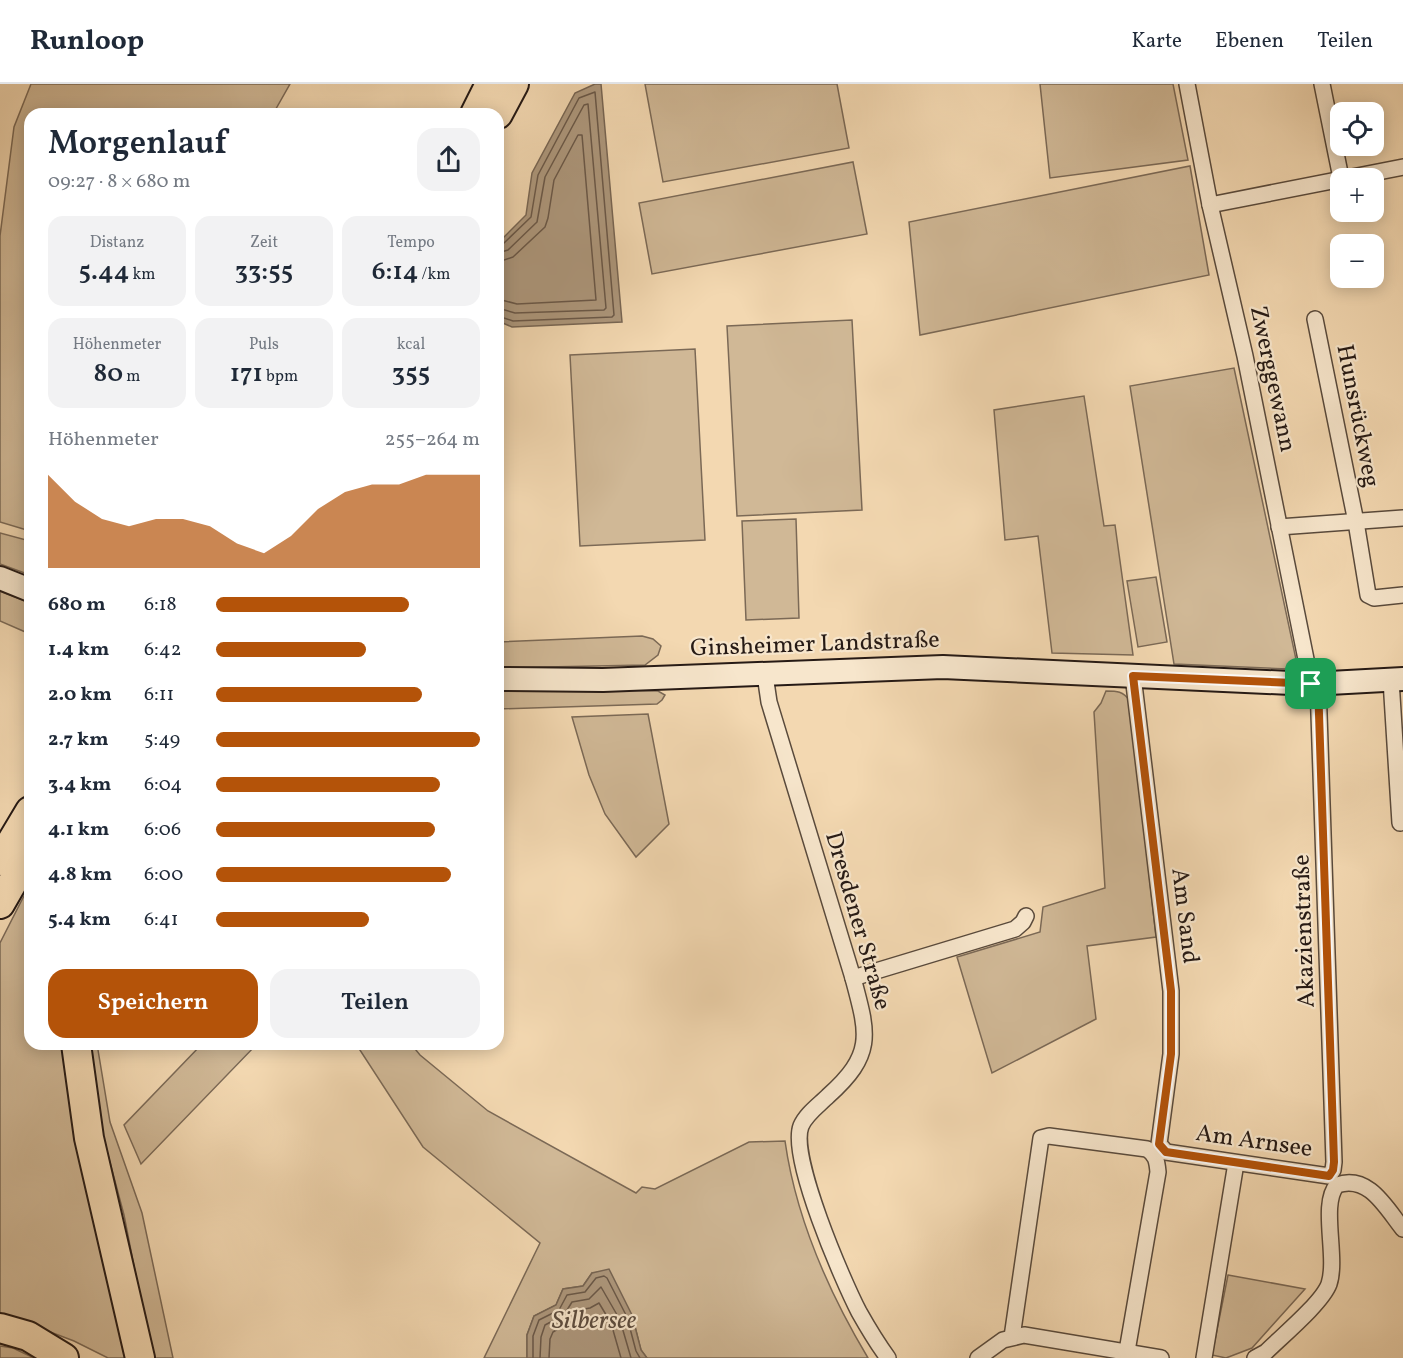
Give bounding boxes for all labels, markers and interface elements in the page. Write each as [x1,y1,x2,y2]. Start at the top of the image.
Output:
text: Runloop [30,22,144,61]
text: Karte [1131,27,1182,56]
text: Ebenen [1215,27,1284,56]
text: Teilen [1317,27,1373,56]
map controls [1330,102,1384,288]
button: locate [1330,102,1384,156]
text: Morgenlauf [48,122,227,168]
button: share [417,128,480,191]
text: 09:27 · 8 × 680 m [48,168,190,196]
button: + [1330,168,1384,222]
text: Distanz [90,232,144,254]
text: Zeit [250,232,278,254]
text: Tempo [387,232,435,254]
button: − [1330,234,1384,288]
text: 5.44 [79,254,129,290]
text: 33:55 [235,254,293,290]
text: 6:14 [372,254,418,290]
text: km [129,264,155,286]
text: /km [418,264,450,286]
street label: Zwerggewann [1240,303,1304,455]
text: Höhenmeter [73,334,161,356]
text: Puls [249,334,279,356]
text: kcal [397,334,425,356]
street label: Hunsrückweg [1326,342,1388,490]
text: 80 [93,356,123,392]
text: 171 [230,356,263,392]
text: 355 [392,356,430,392]
text: m [123,366,141,388]
text: bpm [263,366,298,388]
text: Höhenmeter [48,426,159,454]
text: 255–264 m [385,426,480,454]
text: 680 m [48,591,106,619]
text: 6:18 [144,591,177,619]
street label: Ginsheimer Landstraße [690,624,940,666]
text: 1.4 km [48,636,109,664]
text: 6:42 [144,636,182,664]
pin [1285,658,1336,709]
icon: arrive [1294,667,1327,700]
text: 2.0 km [48,681,112,709]
text: 6:11 [144,681,174,709]
text: 2.7 km [48,726,109,754]
text: 5:49 [144,726,180,754]
text: 3.4 km [48,771,111,799]
text: 6:04 [144,771,182,799]
text: 4.1 km [48,816,109,844]
text: 6:06 [144,816,181,844]
street label: Dresdener Straße [815,828,899,1014]
street label: Akazienstraße [1285,854,1325,1008]
text: 4.8 km [48,861,112,889]
text: 6:00 [144,861,183,889]
street label: Am Sand [1161,866,1207,966]
text: 5.4 km [48,906,111,934]
text: 6:41 [144,906,179,934]
button: Speichern [48,969,258,1038]
button: Teilen [270,969,480,1038]
street label: Am Arnsee [1194,1117,1314,1167]
water label: Silbersee [552,1303,637,1339]

